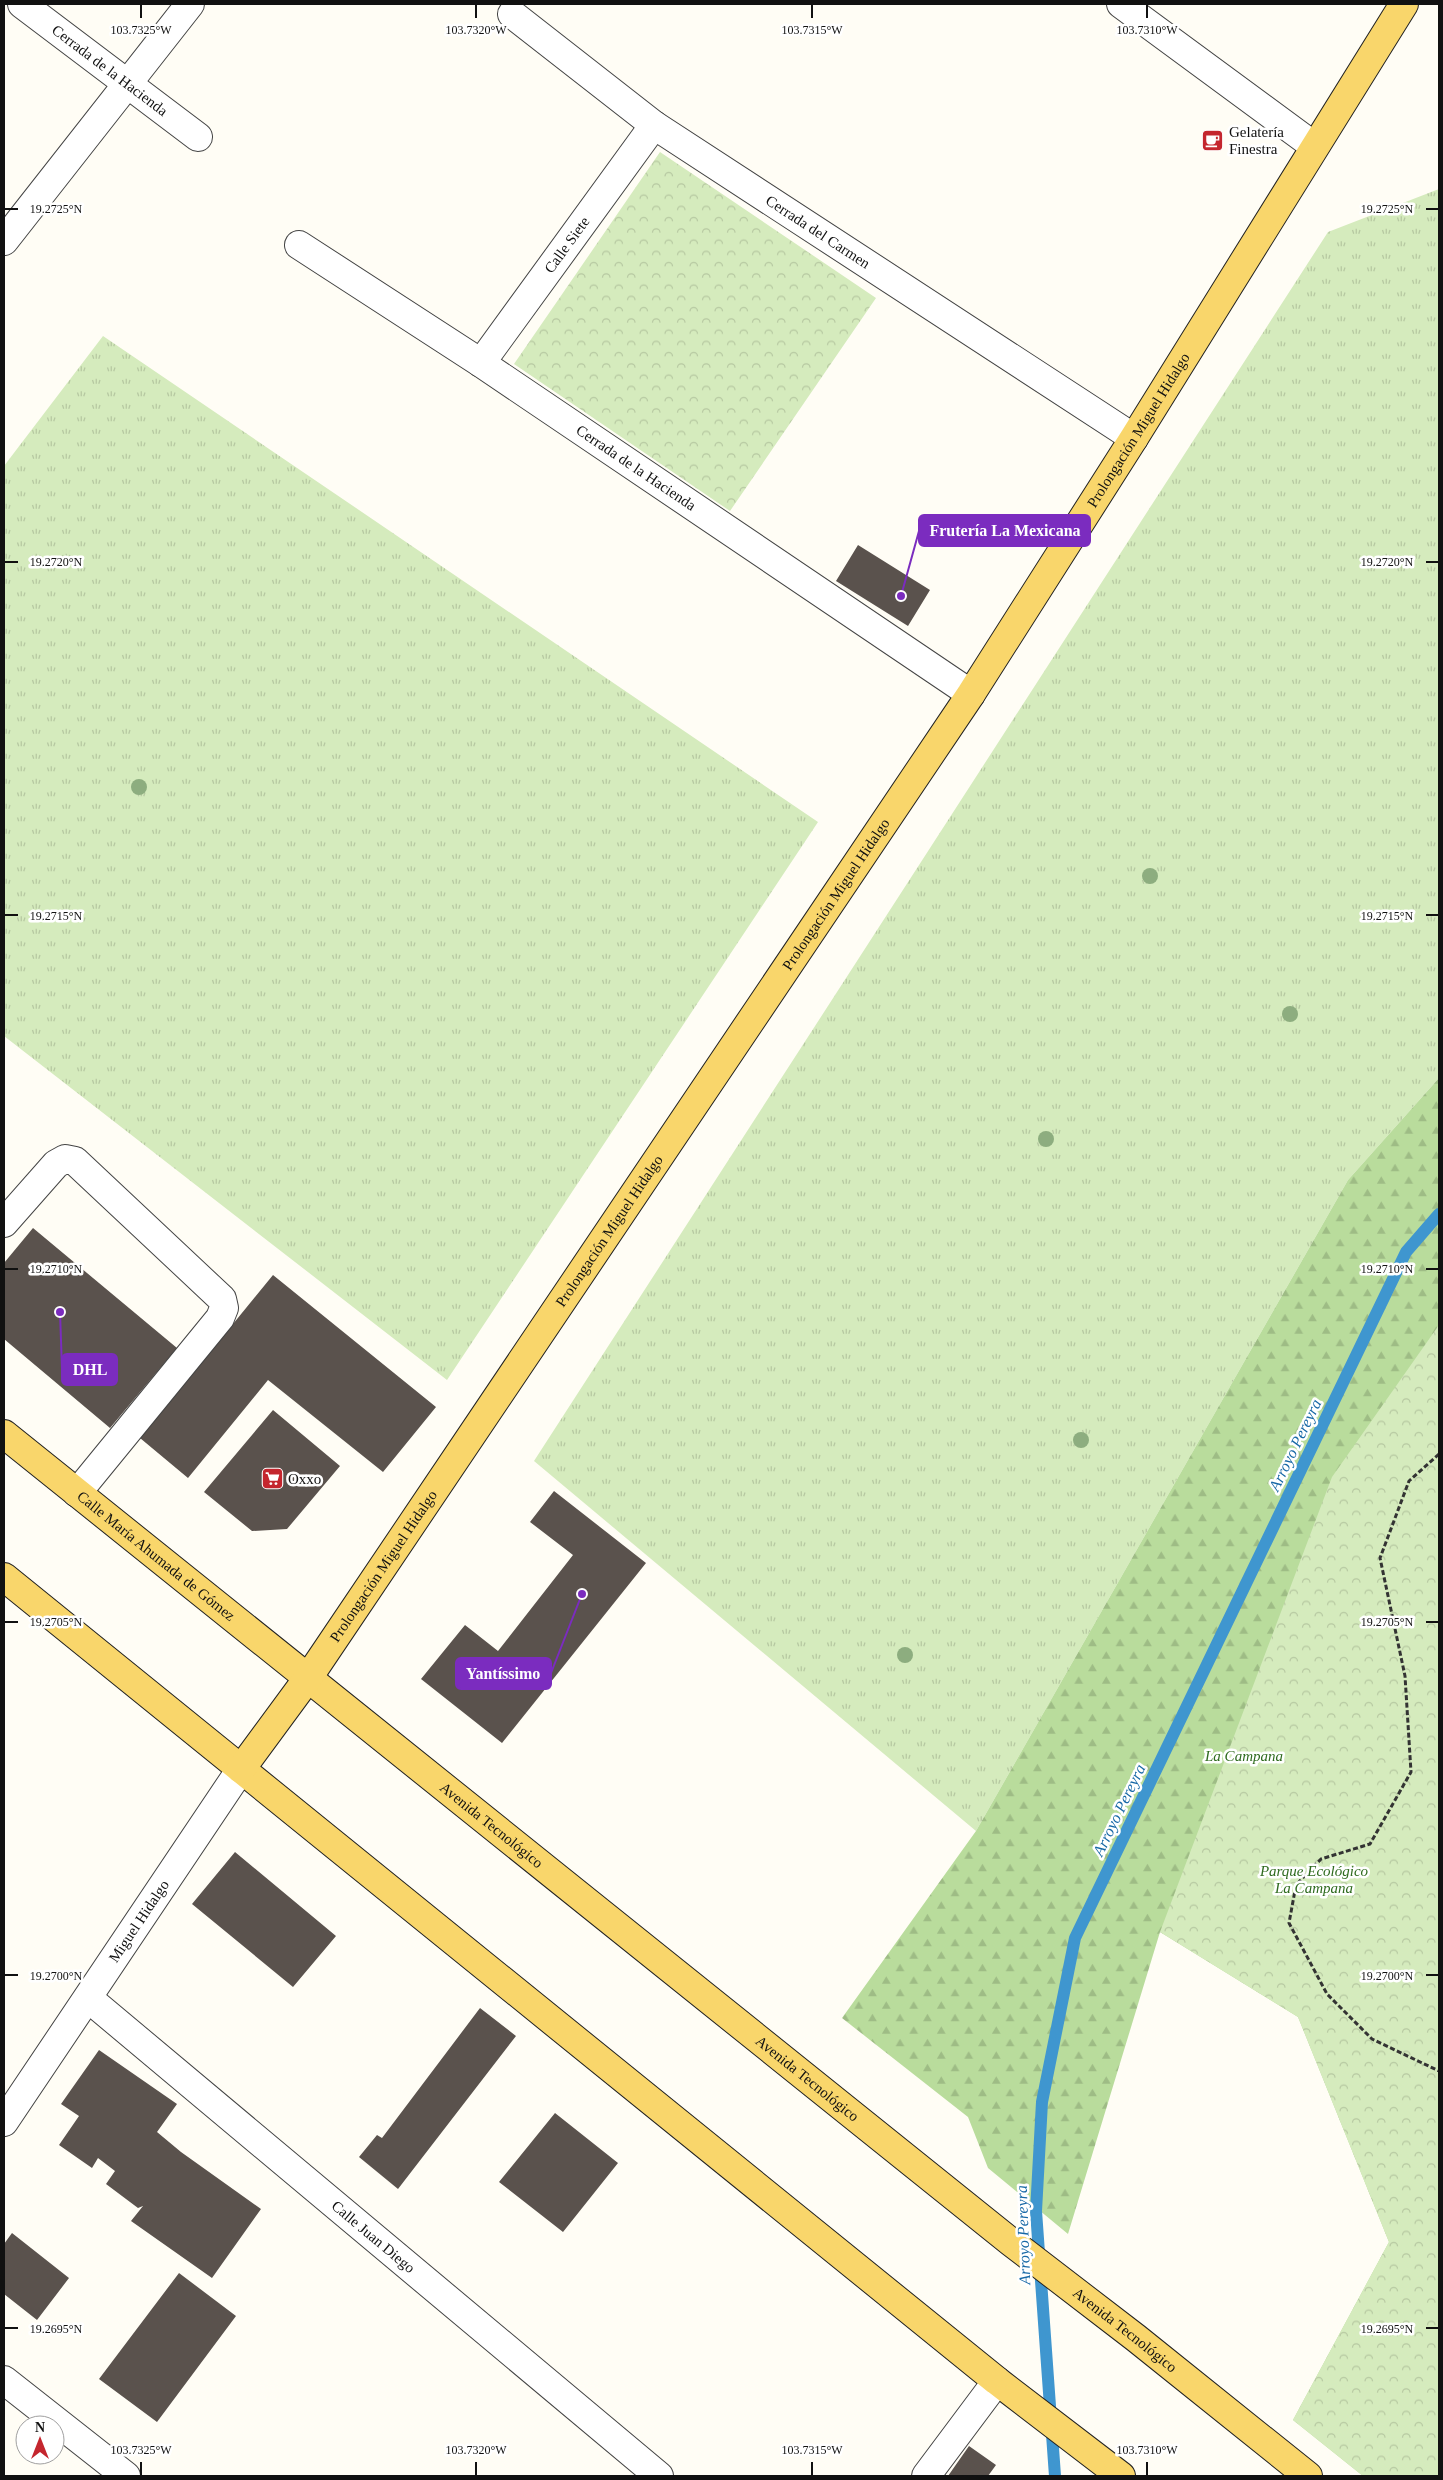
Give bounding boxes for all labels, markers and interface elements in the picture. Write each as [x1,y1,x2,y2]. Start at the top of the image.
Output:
street label: Cerrada de la Hacienda [49,22,171,119]
text: 103.7325°W [110,23,172,37]
text: 103.7320°W [445,23,507,37]
text: 103.7315°W [781,23,843,37]
text: 103.7310°W [1116,23,1178,37]
place label: Gelatería Finestra [1229,124,1284,157]
cafe icon: Gelatería Finestra [1201,129,1225,153]
street label: Cerrada del Carmen [763,192,873,272]
text: 19.2725°N [30,202,83,216]
text: 19.2725°N [1361,202,1414,216]
street label: Calle Siete [541,213,593,276]
street label: Prolongación Miguel Hidalgo [1084,350,1193,510]
street label: Cerrada de la Hacienda [573,422,699,514]
callout: Frutería La Mexicana [919,515,1090,546]
text: Frutería La Mexicana [929,522,1081,539]
text: 19.2720°N [30,555,83,569]
text: 19.2720°N [1361,555,1414,569]
street label: Prolongación Miguel Hidalgo [779,816,893,973]
text: 19.2715°N [30,909,83,923]
text: 19.2715°N [1361,909,1414,923]
street label: Prolongación Miguel Hidalgo [552,1152,666,1310]
text: 19.2710°N [30,1262,83,1276]
text: 19.2710°N [1361,1262,1414,1276]
callout: DHL [62,1354,117,1385]
text: DHL [73,1361,107,1378]
water label: Arroyo Pereyra [1265,1396,1325,1495]
supermarket icon: Oxxo [260,1467,284,1491]
place label: Oxxo [288,1471,321,1487]
street label: Prolongación Miguel Hidalgo [327,1487,440,1645]
street label: Calle María Ahumada de Gómez [74,1488,238,1624]
text: 19.2705°N [30,1615,83,1629]
text: 19.2705°N [1361,1615,1414,1629]
callout: Yantíssimo [456,1658,551,1689]
text: Yantíssimo [466,1665,540,1682]
park label: La Campana [1204,1748,1283,1764]
water label: Arroyo Pereyra [1089,1761,1149,1860]
street label: Avenida Tecnológico [437,1779,546,1871]
park label: Parque Ecológico La Campana [1259,1863,1369,1896]
street label: Miguel Hidalgo [106,1877,172,1965]
text: 19.2700°N [30,1969,83,1983]
text: 19.2700°N [1361,1969,1414,1983]
street label: Avenida Tecnológico [753,2033,862,2125]
water label: Arroyo Pereyra [1013,2185,1034,2286]
street label: Calle Juan Diego [328,2197,418,2276]
street label: Avenida Tecnológico [1070,2285,1180,2375]
text: 19.2695°N [30,2322,83,2336]
text: 19.2695°N [1361,2322,1414,2336]
north arrow [15,2415,65,2465]
text: N [35,2420,45,2435]
text: 103.7325°W [110,2443,172,2457]
text: 103.7320°W [445,2443,507,2457]
text: 103.7315°W [781,2443,843,2457]
text: 103.7310°W [1116,2443,1178,2457]

